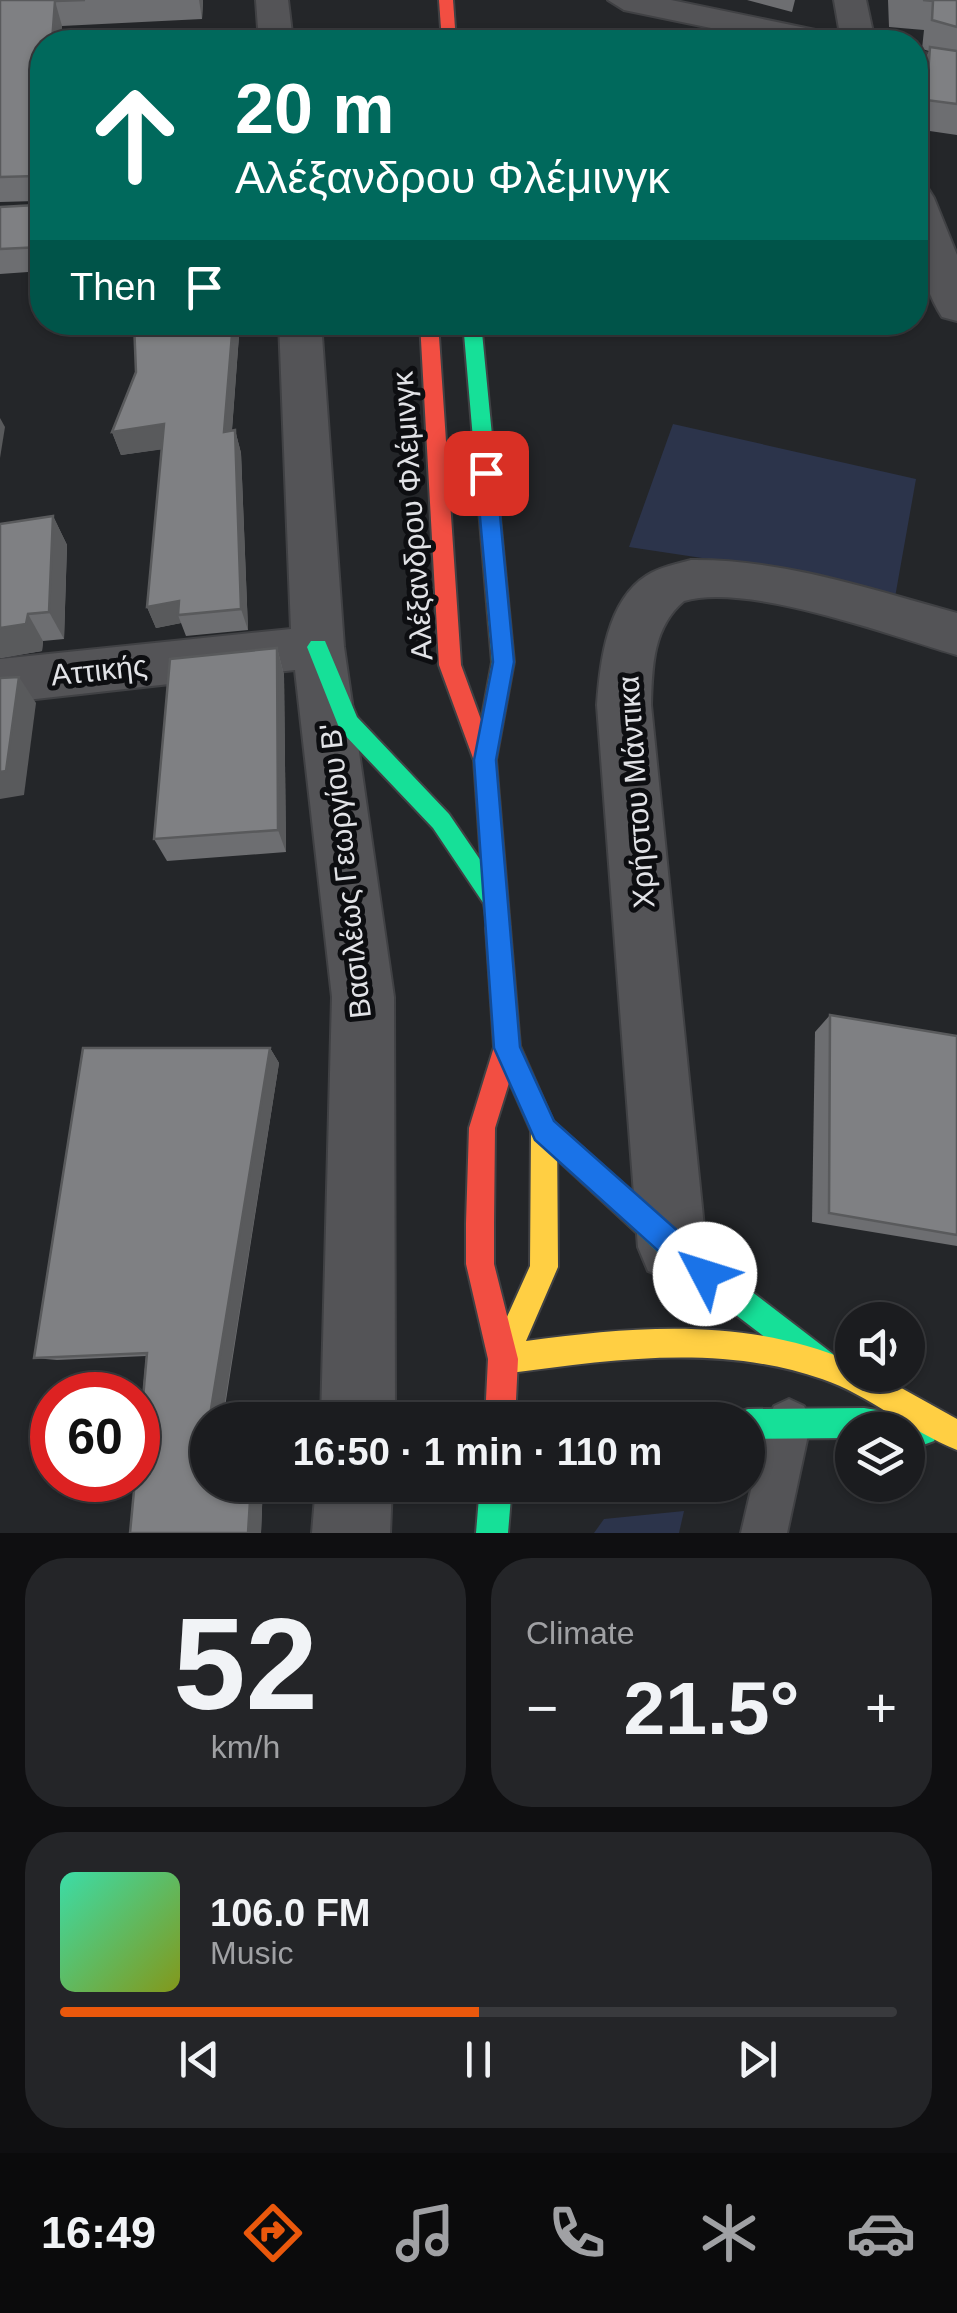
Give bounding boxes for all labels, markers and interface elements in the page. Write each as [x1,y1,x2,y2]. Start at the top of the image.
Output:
icon: ahead [70,70,200,200]
text: 20 m [235,70,395,148]
text: Αλέξανδρου Φλέμινγκ [235,152,670,203]
icon: arrive [177,260,232,315]
text: Then [70,266,157,308]
street label: Αλέξανδρου Φλέμινγκ [385,369,439,662]
pin [444,431,529,516]
icon: arrive [459,446,514,501]
street label: Αττικής [49,649,149,691]
street label: Χρήστου Μάντικα [611,675,661,909]
street label: Βασιλέως Γεωργίου Β' [313,722,377,1020]
position arrow [653,1222,757,1326]
map controls [835,1302,925,1502]
button: sound [835,1302,925,1392]
speed limit sign: 60 [30,1372,160,1502]
button: layers [835,1412,925,1502]
text: 16:50 · 1 min · 110 m [293,1431,662,1473]
text: 52 [173,1591,318,1737]
text: Climate [526,1615,634,1651]
text: 21.5° [624,1666,799,1750]
text: − [526,1677,558,1739]
text: + [865,1677,897,1739]
text: km/h [211,1729,280,1765]
text: 106.0 FM [210,1892,371,1934]
text: Music [210,1935,294,1971]
icon: previous [172,2032,227,2087]
icon: pause [451,2032,506,2087]
icon: next [730,2032,785,2087]
icon: directions [238,2198,308,2268]
icon: music [390,2198,460,2268]
icon: phone [542,2198,612,2268]
icon: climate [694,2198,764,2268]
icon: car [846,2198,916,2268]
text: 16:49 [41,2207,156,2258]

